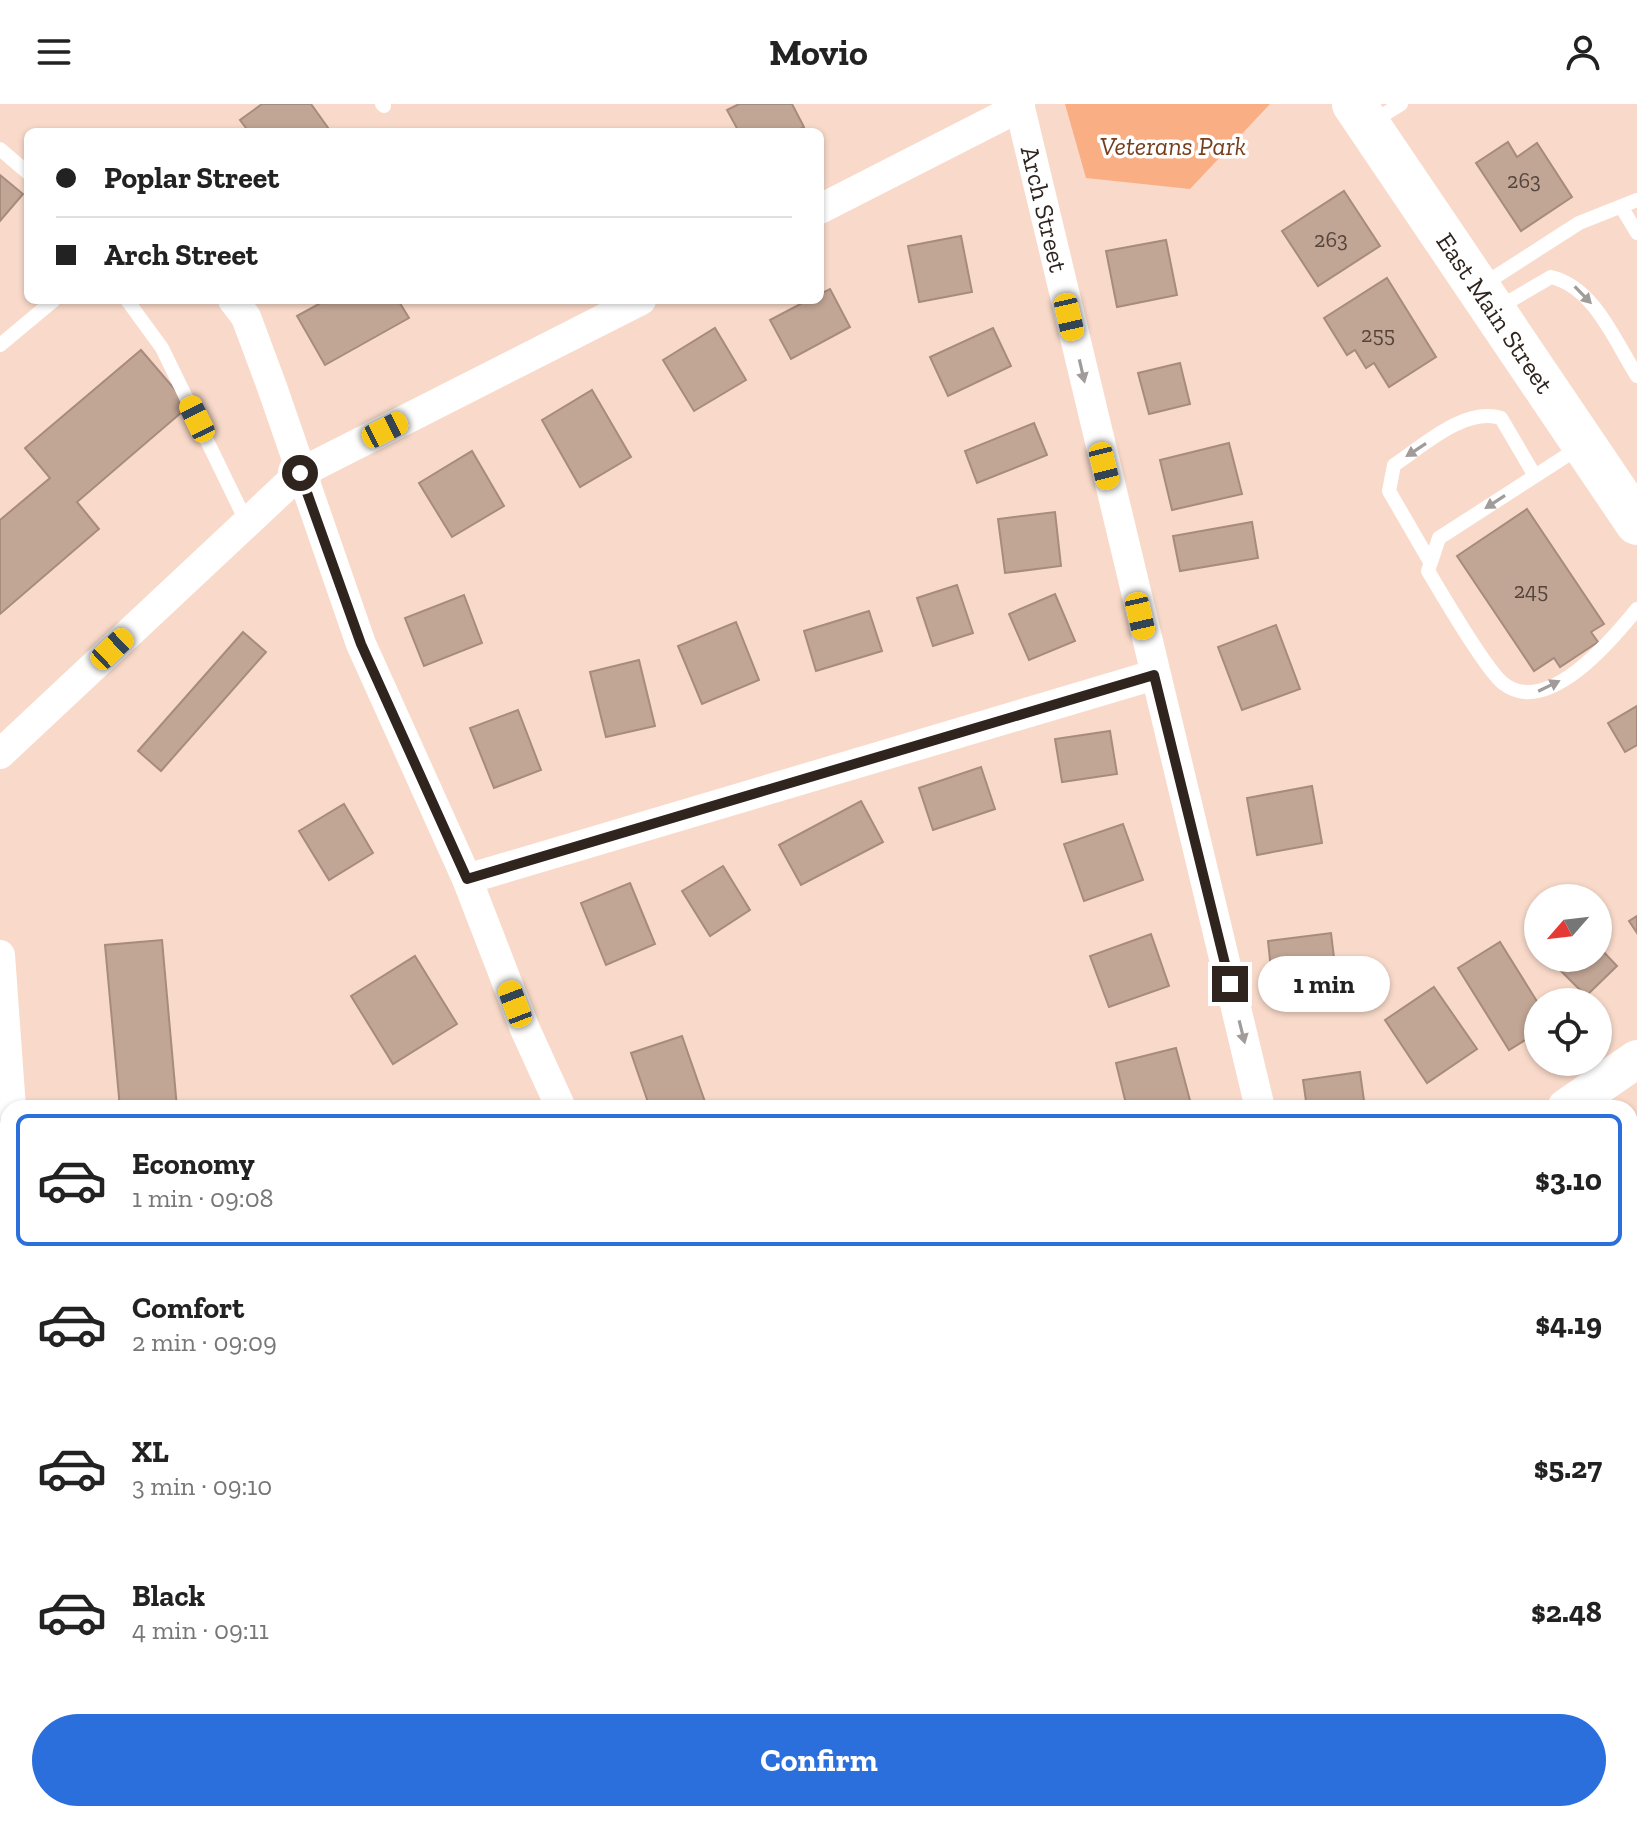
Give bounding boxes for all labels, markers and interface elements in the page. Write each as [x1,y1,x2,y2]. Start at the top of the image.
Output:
icon: menu [32,30,76,74]
icon: person [1561,30,1605,74]
text: Movio [769,31,868,74]
park label: Veterans Park [1100,130,1246,162]
street label: Arch Street [1014,143,1075,276]
text: Poplar Street [104,160,279,196]
house number: 263 [1507,167,1541,194]
house number: 263 [1314,226,1348,253]
street label: East Main Street [1430,227,1561,399]
text: Arch Street [104,237,258,273]
one-way arrow [1573,285,1592,304]
car [1052,291,1086,343]
house number: 255 [1361,321,1395,348]
one-way arrow [1076,358,1089,383]
car [176,392,218,446]
car [358,408,412,452]
car [1087,440,1121,492]
one-way arrow [1405,443,1427,457]
route start [282,455,318,491]
one-way arrow [1484,494,1505,509]
house number: 245 [1514,577,1548,604]
car [1123,590,1157,642]
car [86,624,138,674]
one-way arrow [1538,679,1561,693]
north arrow [1524,884,1612,972]
map controls [1524,884,1612,1076]
callout: 1 min [1258,956,1390,1012]
route end [1212,966,1248,1002]
text: 1 min [1293,968,1355,1000]
car [495,977,535,1031]
button: locate [1524,988,1612,1076]
one-way arrow [1236,1019,1248,1044]
icon: car [36,1144,108,1216]
text: Economy [132,1146,255,1182]
text: $3.10 [1535,1162,1602,1198]
text: 1 min · 09:08 [132,1182,274,1214]
icon: car [36,1288,108,1360]
text: Comfort [132,1290,244,1326]
text: $4.19 [1535,1306,1602,1342]
text: 2 min · 09:09 [132,1326,277,1358]
icon: car [36,1432,108,1504]
text: XL [132,1434,169,1470]
text: $5.27 [1534,1450,1602,1486]
text: 3 min · 09:10 [132,1470,272,1502]
icon: car [36,1576,108,1648]
text: Black [132,1578,205,1614]
text: $2.48 [1531,1594,1602,1630]
text: 4 min · 09:11 [132,1614,269,1646]
button: Confirm [32,1714,1606,1806]

